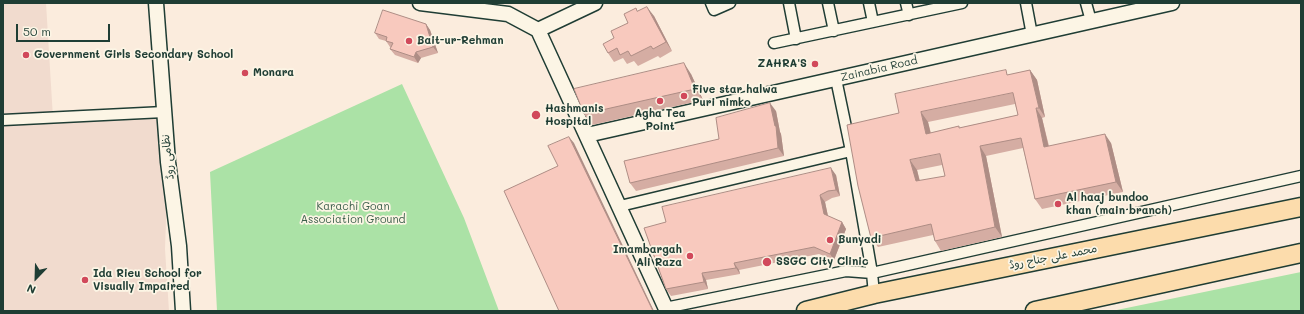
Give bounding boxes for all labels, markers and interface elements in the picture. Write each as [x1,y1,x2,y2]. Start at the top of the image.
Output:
scale bar [18,16,112,42]
text: 50 m [23,23,51,39]
place label: Bait-ur-Rehman [417,34,503,48]
marker: Bait-ur-Rehman [404,36,414,46]
place label: Government Girls Secondary School [34,48,233,62]
marker: Government Girls Secondary School [21,50,31,60]
street label: Zainabia Road [839,54,919,84]
place label: ZAHRA'S [758,57,807,71]
marker: ZAHRA'S [810,59,820,69]
place label: Monara [253,66,294,80]
marker: Monara [240,68,250,78]
place label: Five star halwa Puri nimko [692,83,777,109]
marker: Five star halwa Puri nimko [679,91,689,101]
marker: Agha Tea Point [655,96,665,106]
place label: Hashmanis Hospital [545,102,604,128]
place label: Agha Tea Point [634,107,686,133]
marker: Hashmanis Hospital [530,109,542,121]
street label: نظامی روڈ [159,134,177,180]
place label: Al haaj bundoo khan (main branch) [1066,191,1172,217]
marker: Al haaj bundoo khan (main branch) [1053,199,1063,209]
park label: Karachi Goan Association Ground [300,200,406,226]
place label: Bunyadi [838,233,881,247]
marker: Bunyadi [825,235,835,245]
street label: محمد علی جناح روڈ [1008,242,1098,272]
place label: Imambargah Ali Raza [613,243,682,269]
marker: Imambargah Ali Raza [685,251,695,261]
place label: SSGC City Clinic [776,255,869,269]
marker: SSGC City Clinic [761,256,773,268]
north arrow [16,258,56,298]
place label: Ida Rieu School for Visually Impaired [93,267,202,293]
marker: Ida Rieu School for Visually Impaired [80,275,90,285]
text: N [24,281,38,298]

